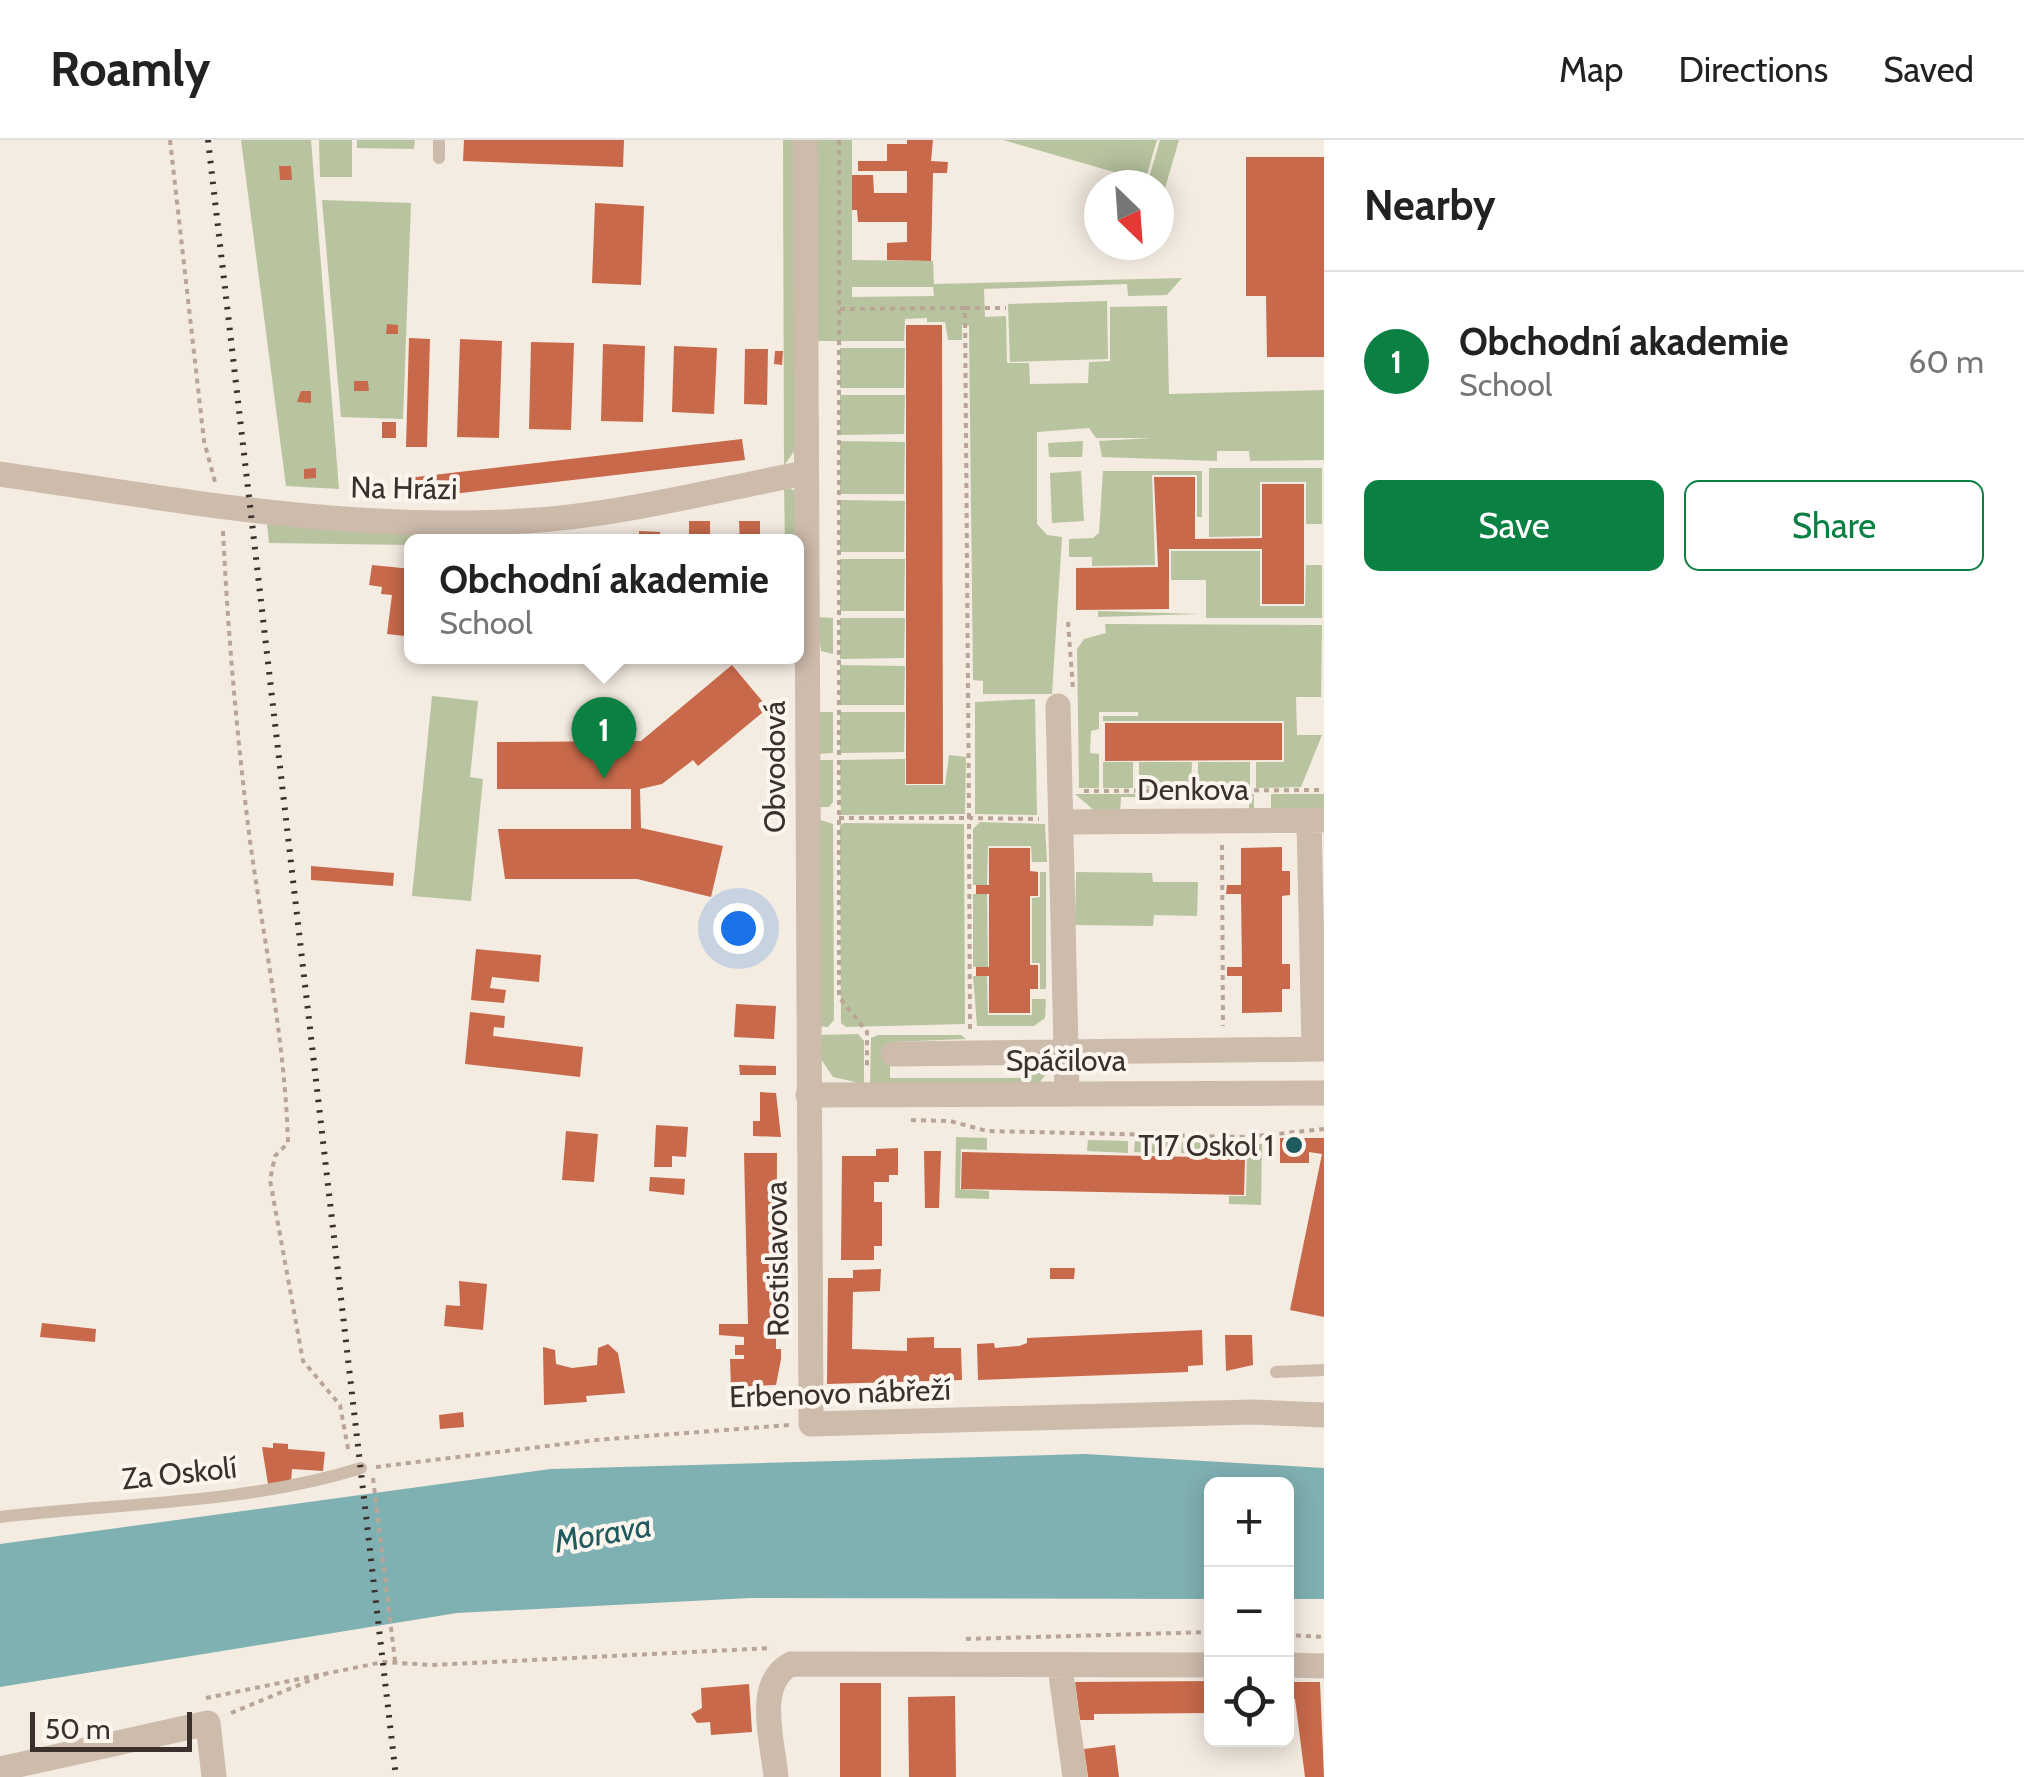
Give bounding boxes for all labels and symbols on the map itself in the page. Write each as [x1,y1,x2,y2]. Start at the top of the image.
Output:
north arrow [1084,170,1174,260]
street label: Na Hrázi [350,469,458,507]
pin: 1 [572,696,636,779]
street label: Obvodová [756,700,793,833]
street label: Denkova [1137,771,1249,808]
your location [713,903,764,954]
street label: Spáčilova [1006,1042,1127,1079]
place label: T17 Oskol 1 [1138,1127,1274,1164]
marker: T17 Oskol 1 [1283,1134,1305,1156]
street label: Rostislavova [757,1180,797,1337]
street label: Erbenovo nábřeží [729,1371,951,1415]
street label: Za Oskolí [120,1449,238,1497]
water label: Morava [550,1505,655,1561]
scale bar [30,1707,192,1752]

